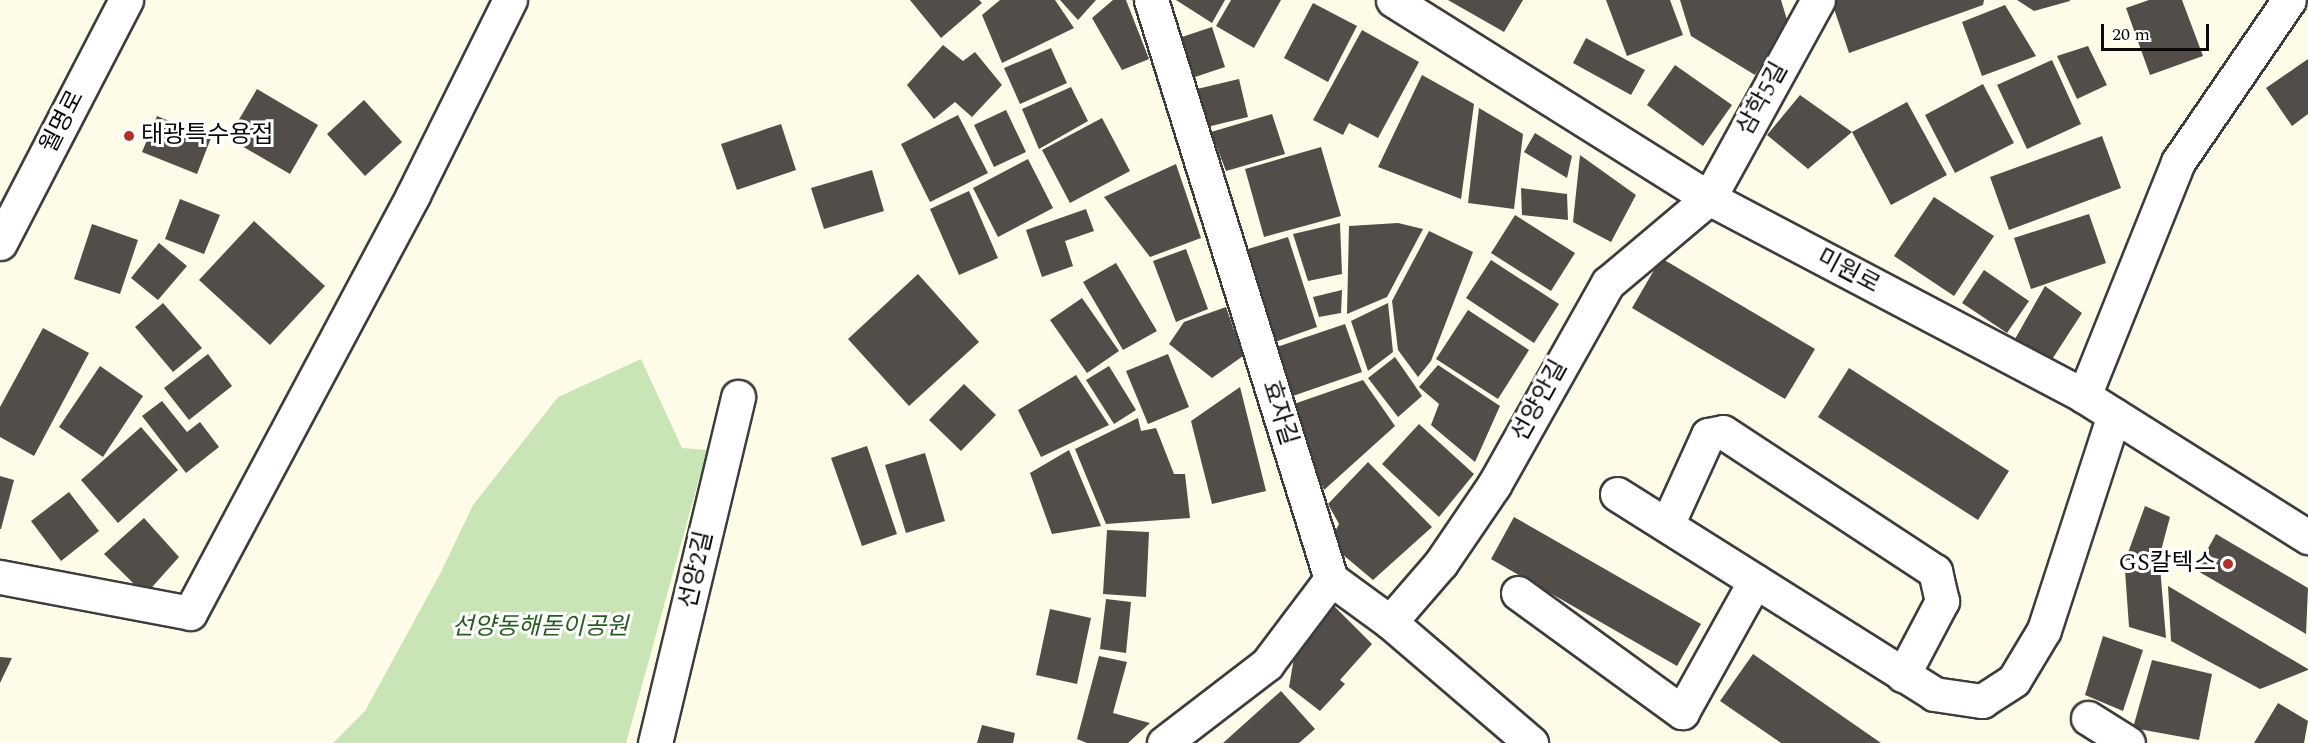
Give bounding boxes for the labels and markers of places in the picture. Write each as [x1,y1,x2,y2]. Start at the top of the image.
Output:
place label: 태광특수용접 [141,122,273,150]
marker: 태광특수용접 [122,129,136,143]
place label: GS칼텍스 [2119,550,2216,578]
marker: GS칼텍스 [2221,557,2235,571]

